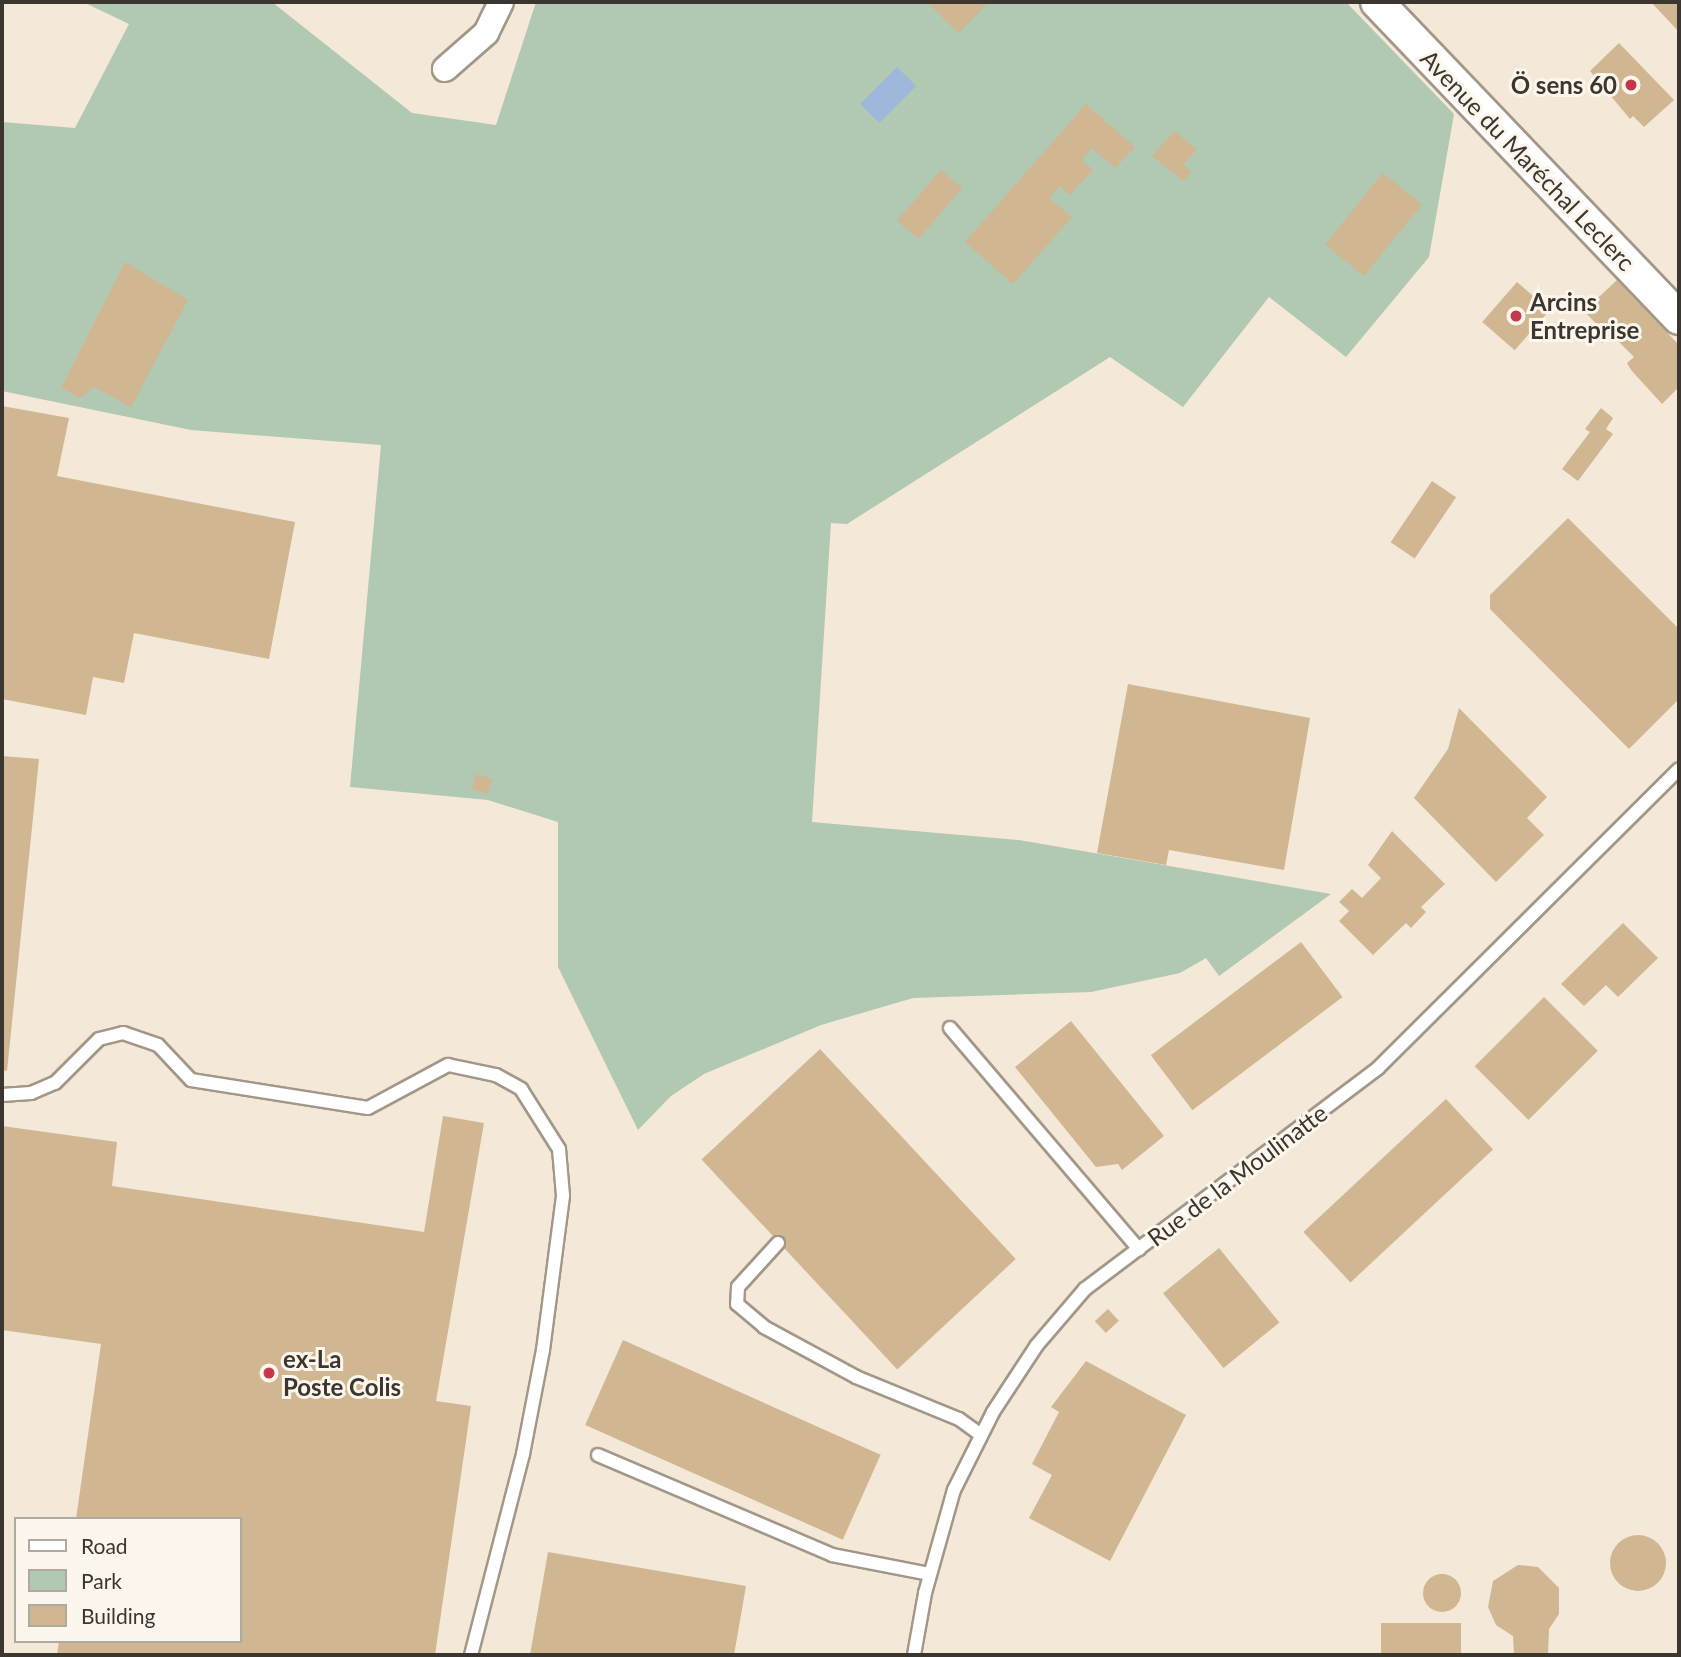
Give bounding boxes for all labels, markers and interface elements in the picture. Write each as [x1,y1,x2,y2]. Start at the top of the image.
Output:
street label: Avenue du Maréchal Leclerc [1415,44,1641,276]
place label: Ö sens 60 [1511,71,1617,99]
marker: Ö sens 60 [1623,77,1639,93]
place label: Arcins Entreprise [1530,288,1639,344]
marker: Arcins Entreprise [1508,308,1524,324]
street label: Rue de la Moulinatte [1142,1098,1332,1252]
place label: ex-La Poste Colis [283,1345,401,1401]
marker: ex-La Poste Colis [261,1365,277,1381]
legend [14,1517,242,1643]
text: Road [81,1533,128,1558]
text: Park [81,1568,122,1593]
text: Building [81,1603,156,1628]

